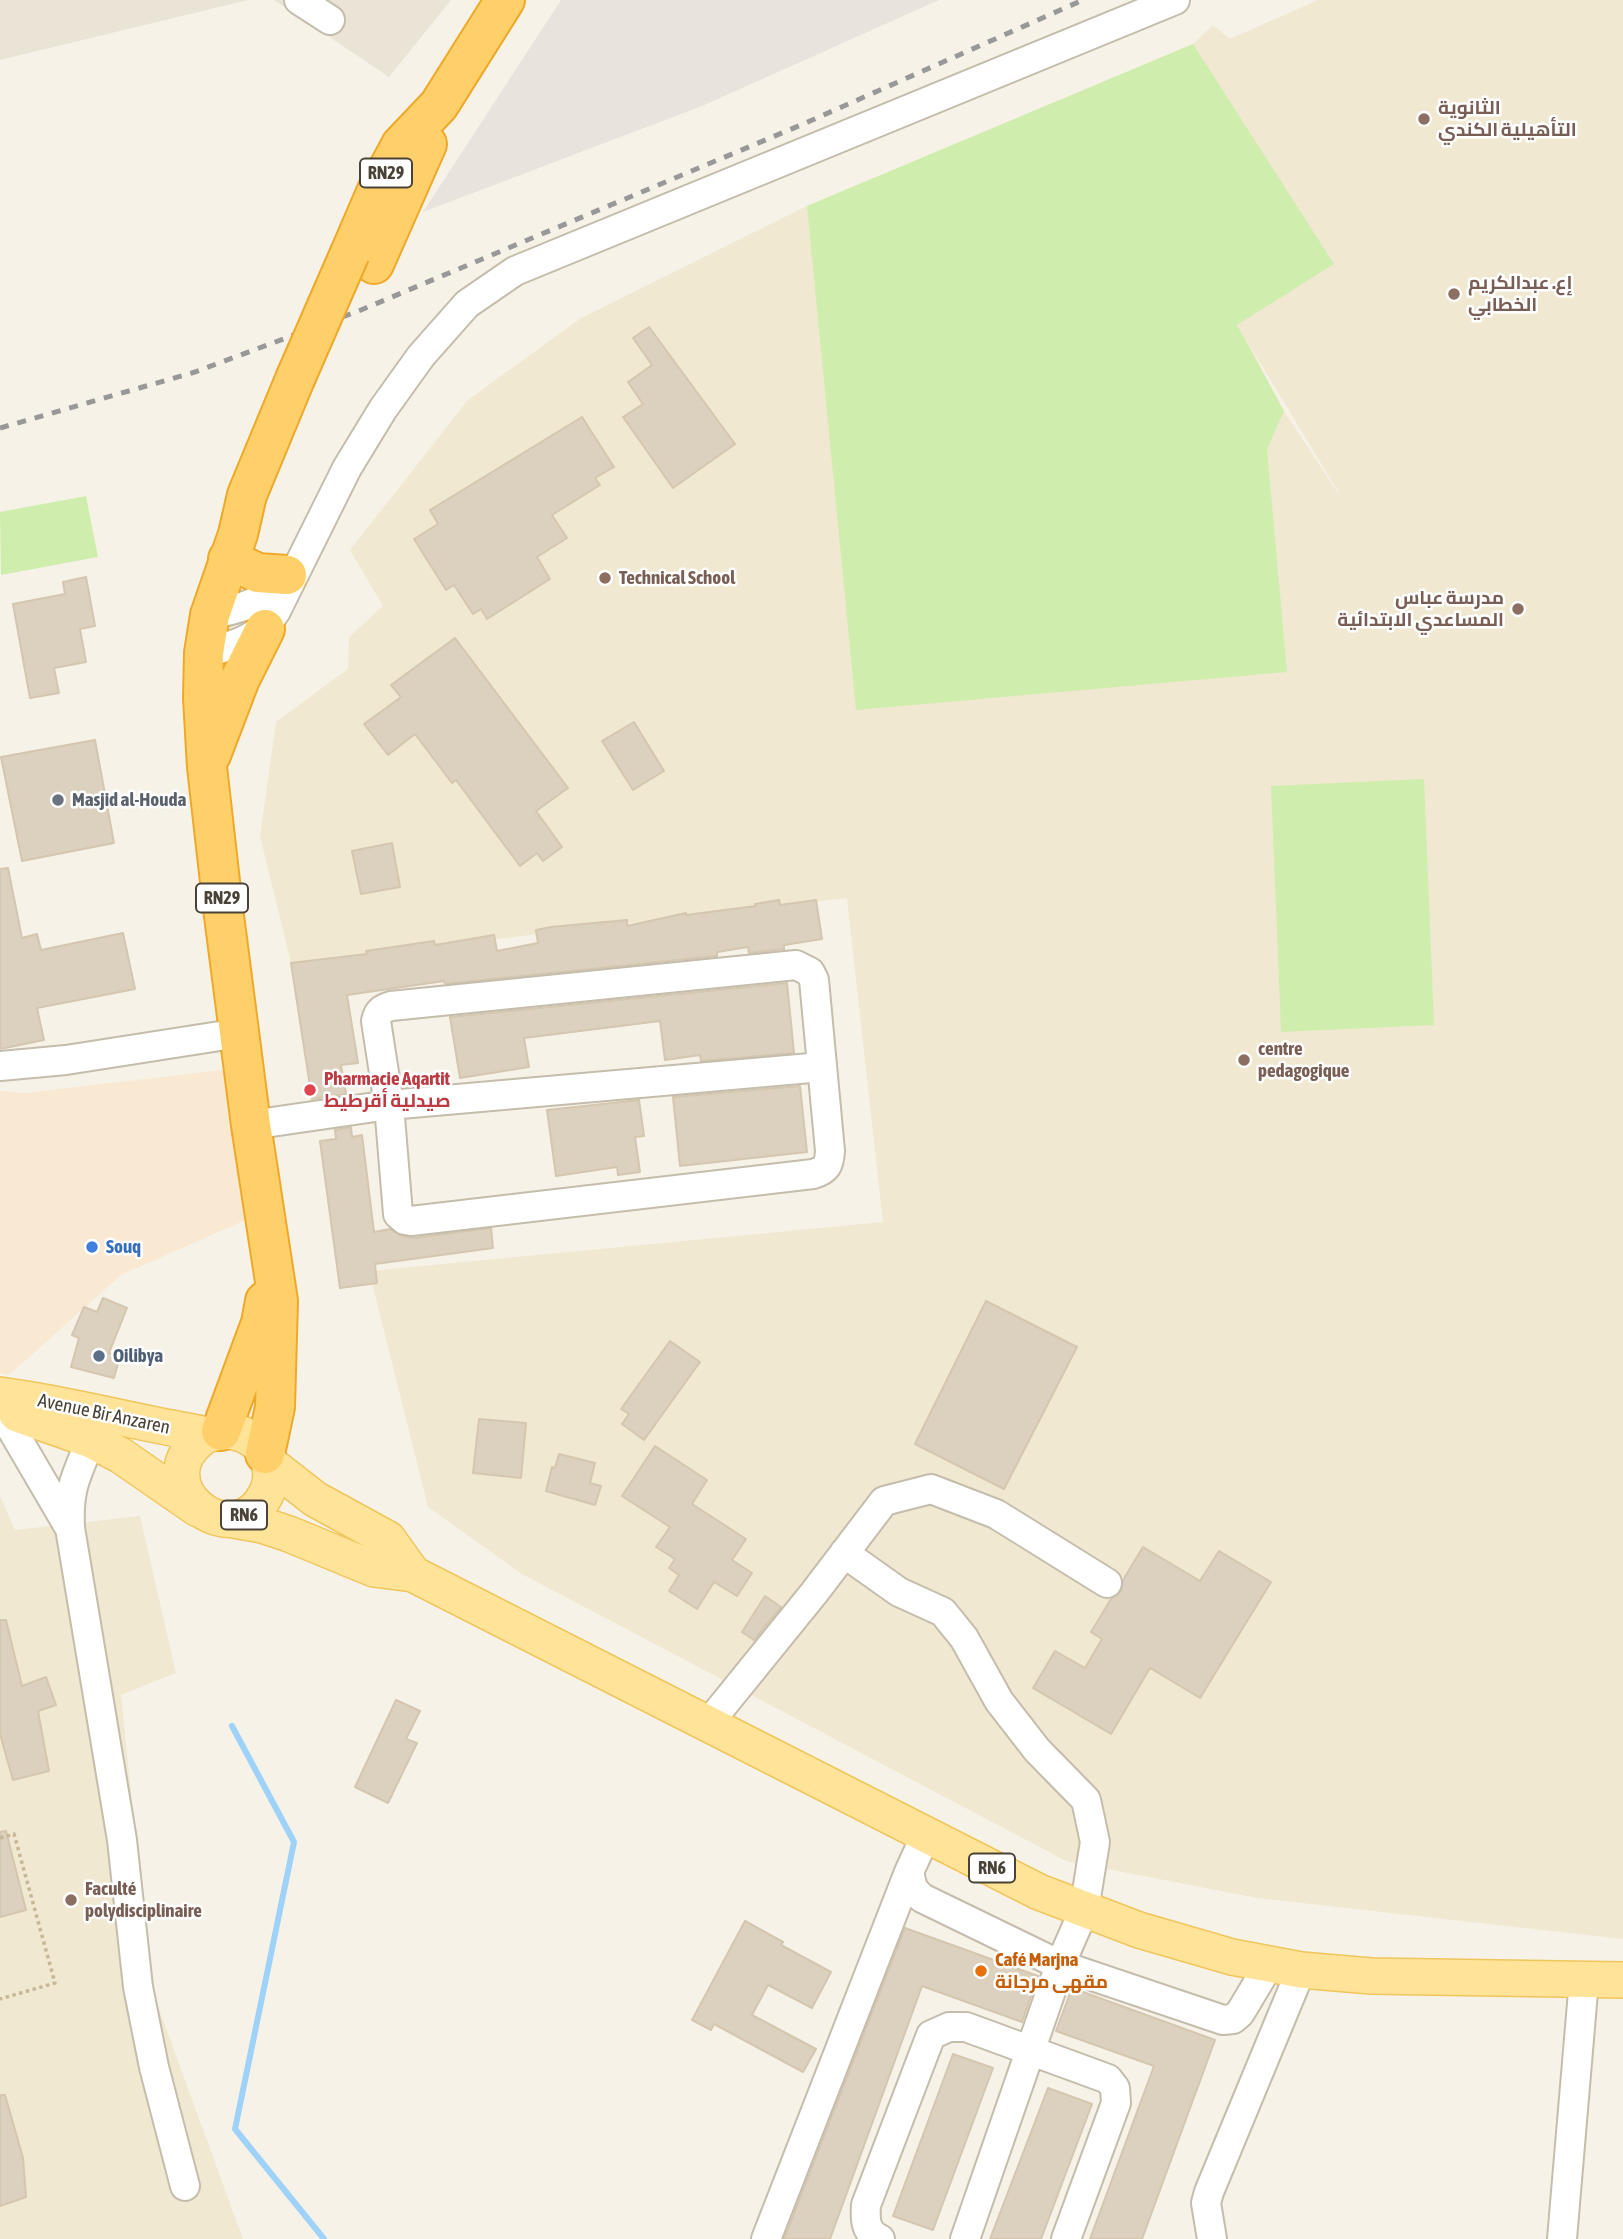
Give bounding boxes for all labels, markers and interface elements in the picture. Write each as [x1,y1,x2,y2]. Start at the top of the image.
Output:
place label: الثانوية التأهيلية الكندي [1438,97,1577,141]
marker: الثانوية التأهيلية الكندي [1416,111,1432,127]
road number: RN29 [360,158,412,188]
place label: إع. عبدالكريم الخطابي [1468,272,1572,316]
marker: إع. عبدالكريم الخطابي [1446,286,1462,302]
place label: Technical School [619,567,735,589]
marker: Technical School [597,570,613,586]
place label: مدرسة عباس المساعدي الابتدائية [1337,587,1504,631]
marker: مدرسة عباس المساعدي الابتدائية [1510,601,1526,617]
place label: Masjid al-Houda [72,789,186,811]
marker: Masjid al-Houda [50,792,66,808]
road number: RN29 [196,884,248,912]
place label: centre pedagogique [1258,1038,1349,1082]
marker: centre pedagogique [1236,1052,1252,1068]
place label: Pharmacie Aqartit صيدلية أقرطيط [324,1068,450,1112]
marker: Pharmacie Aqartit صيدلية أقرطيط [302,1082,318,1098]
place label: Souq [106,1236,141,1258]
marker: Souq [84,1239,100,1255]
place label: Oilibya [113,1345,163,1367]
marker: Oilibya [91,1348,107,1364]
street label: Avenue Bir Anzaren [36,1389,172,1439]
road number: RN6 [221,1500,267,1530]
road number: RN6 [969,1854,1015,1882]
place label: Faculté polydisciplinaire [85,1878,202,1922]
marker: Faculté polydisciplinaire [63,1892,79,1908]
place label: Café Marjna مقهى مرجانة [995,1949,1108,1993]
marker: Café Marjna مقهى مرجانة [973,1963,989,1979]

